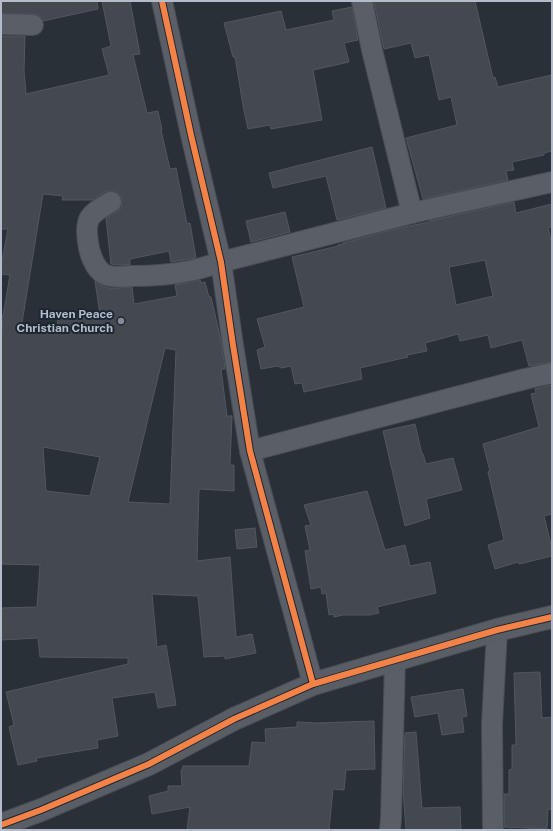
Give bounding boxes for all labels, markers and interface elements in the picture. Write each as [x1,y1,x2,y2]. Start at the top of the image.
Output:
place label: Haven Peace Christian Church [17,307,113,335]
marker: Haven Peace Christian Church [116,316,126,326]

